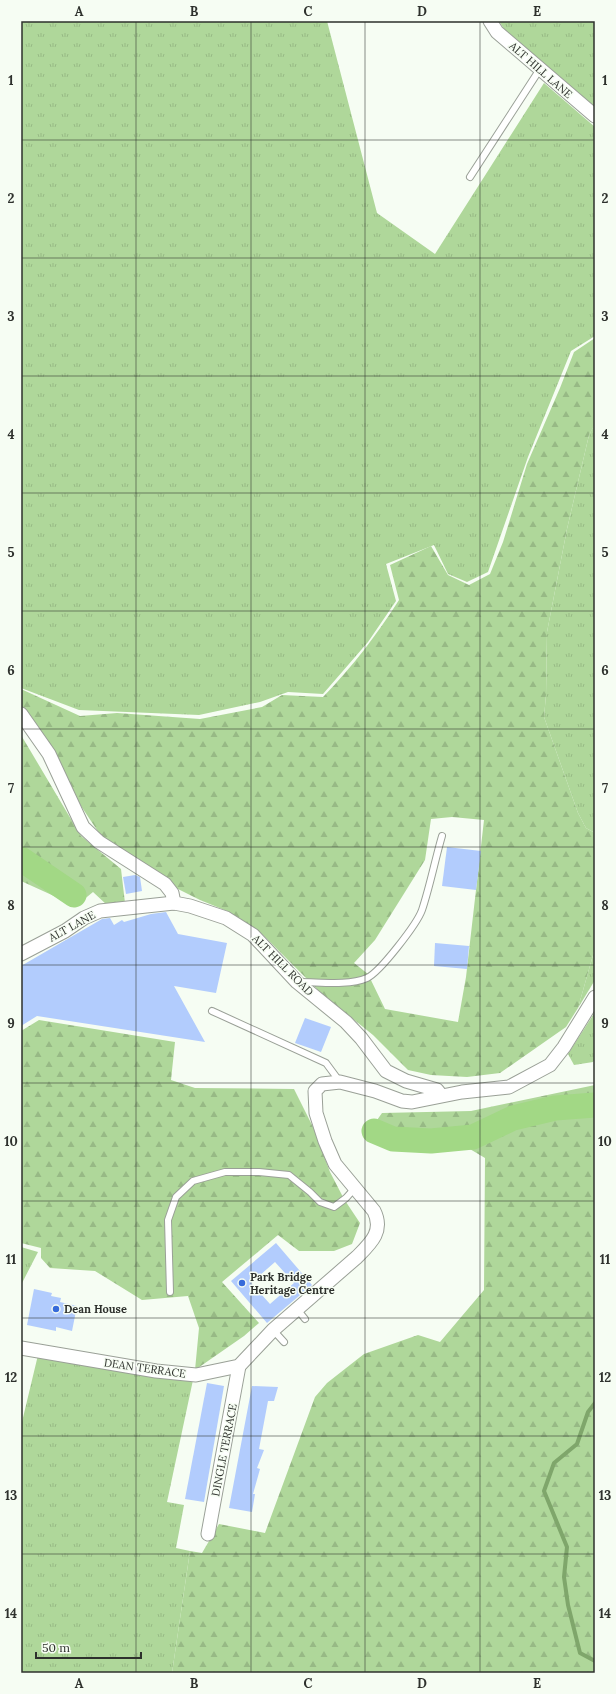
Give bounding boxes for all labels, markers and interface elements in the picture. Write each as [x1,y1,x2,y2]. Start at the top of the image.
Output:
text: A [75,3,84,20]
text: B [190,3,199,20]
text: C [304,3,313,20]
text: D [417,3,427,20]
text: E [533,3,541,20]
street label: ALT HILL LANE [506,38,576,101]
text: 1 [8,72,14,89]
text: 1 [602,72,608,89]
text: 2 [8,190,15,207]
text: 2 [602,190,609,207]
text: 3 [7,308,15,325]
text: 3 [601,308,609,325]
text: 4 [7,426,15,443]
text: 4 [601,426,609,443]
text: 5 [7,544,15,561]
text: 5 [601,544,609,561]
text: 6 [7,662,15,679]
text: 6 [601,662,609,679]
text: 7 [8,780,14,797]
text: 7 [602,780,608,797]
text: 8 [7,897,15,914]
text: 8 [601,897,609,914]
street label: ALT LANE [45,907,98,945]
street label: ALT HILL ROAD [249,931,317,999]
text: 9 [7,1015,15,1032]
text: 9 [601,1015,609,1032]
text: 10 [4,1133,18,1150]
text: 10 [598,1133,612,1150]
text: 11 [6,1251,16,1268]
text: 11 [600,1251,610,1268]
place label: Park Bridge Heritage Centre [250,1270,335,1297]
marker: Park Bridge Heritage Centre [237,1278,247,1288]
place label: Dean House [64,1302,127,1316]
marker: Dean House [51,1304,61,1314]
street label: DEAN TERRACE [103,1355,187,1381]
text: 12 [5,1369,17,1386]
text: 12 [599,1369,611,1386]
street label: DINGLE TERRACE [208,1402,240,1498]
text: 13 [5,1487,17,1504]
text: 13 [599,1487,611,1504]
text: 14 [5,1605,17,1622]
text: 14 [599,1605,611,1622]
scale bar [36,1634,141,1660]
text: 50 m [42,1640,70,1655]
text: A [75,1675,84,1692]
text: B [190,1675,199,1692]
text: C [304,1675,313,1692]
text: D [417,1675,427,1692]
text: E [533,1675,541,1692]

